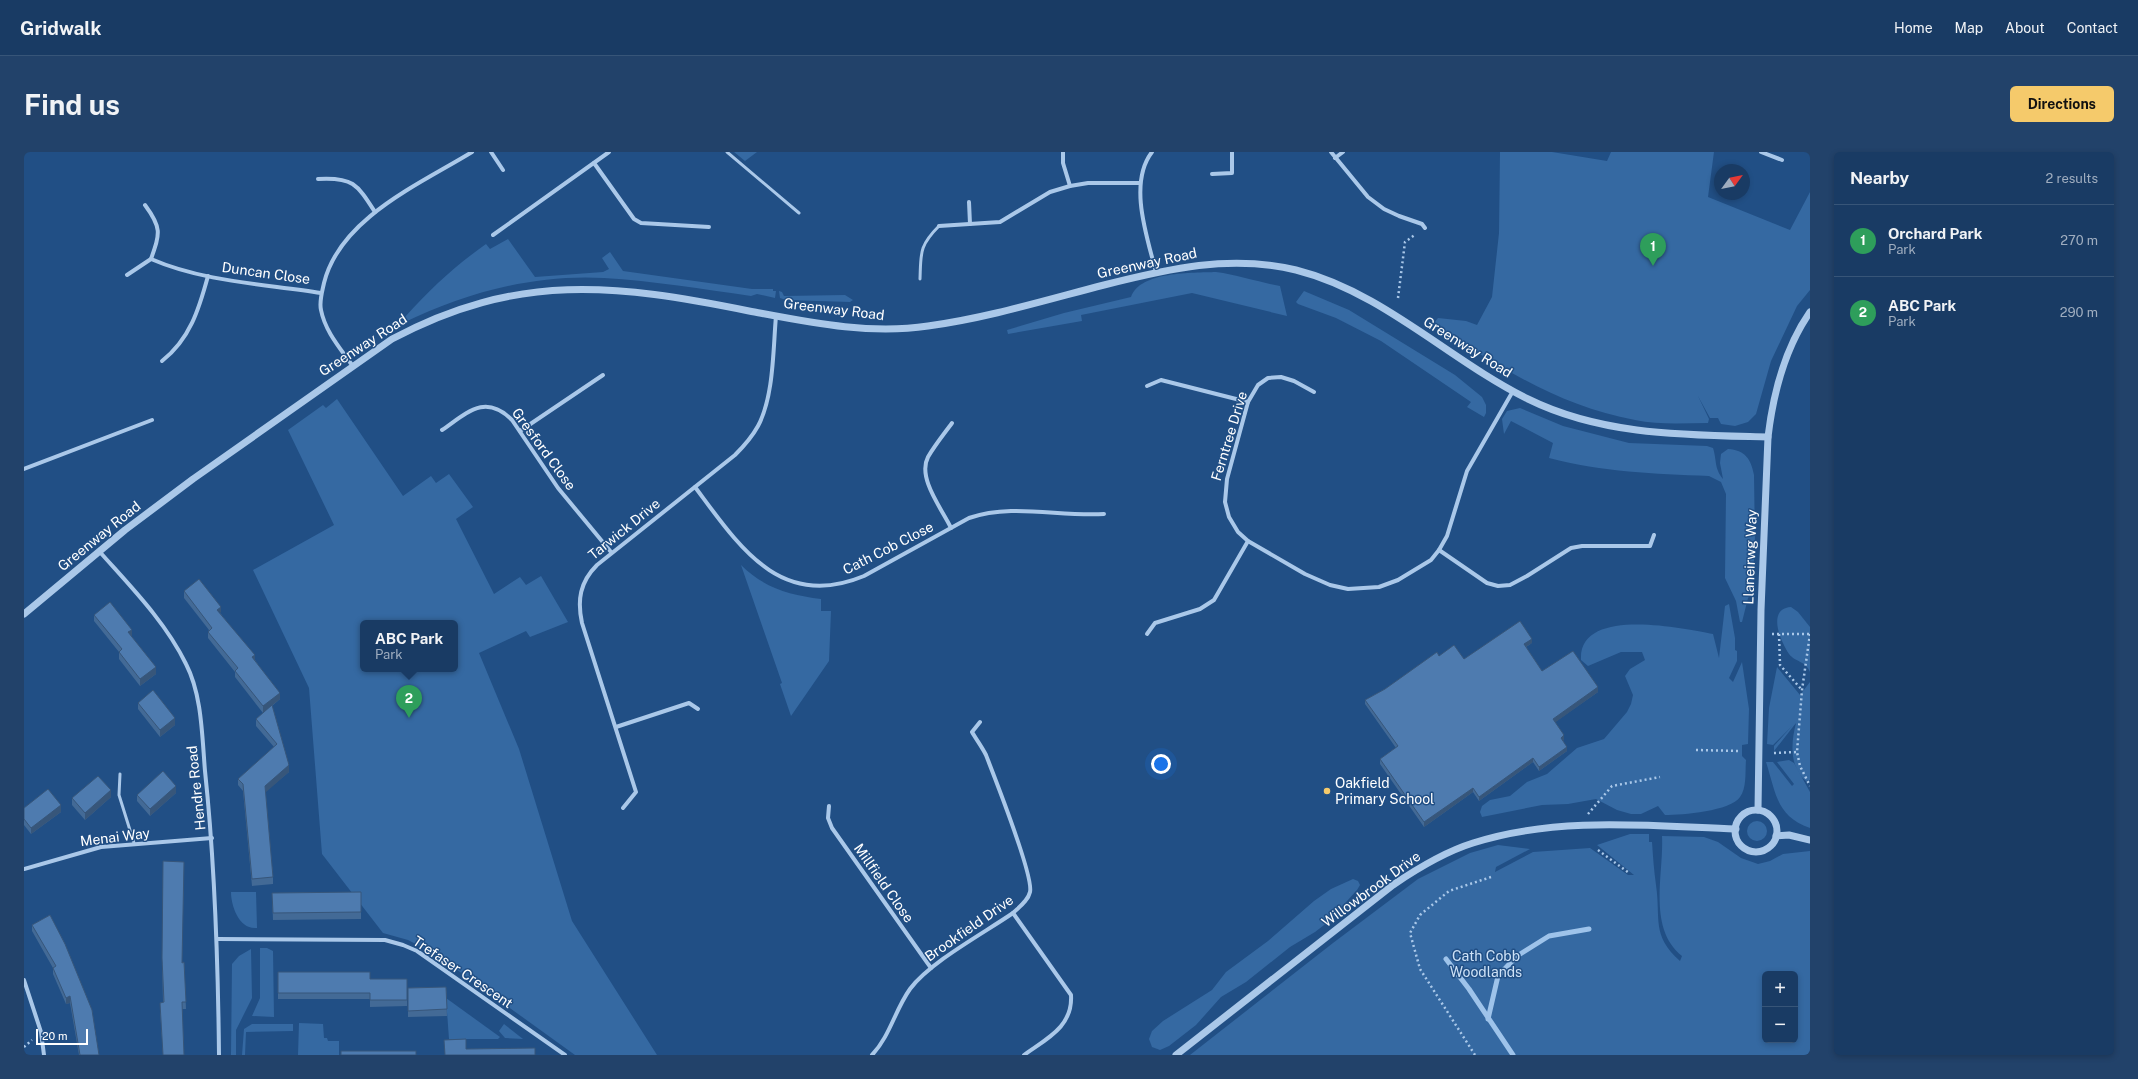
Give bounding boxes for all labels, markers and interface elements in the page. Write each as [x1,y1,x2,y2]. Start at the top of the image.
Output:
text: Gridwalk [20,17,101,39]
text: Home [1894,20,1933,36]
text: Map [1955,20,1983,36]
text: About [2005,20,2045,36]
text: Contact [2067,20,2118,36]
button: Directions [2010,86,2114,122]
text: Find us [24,88,120,121]
north arrow [1714,164,1750,200]
text: Nearby [1850,168,1909,188]
text: 2 results [2046,171,2098,186]
text: Orchard Park [1888,225,1982,242]
pin: 1 [1640,233,1666,266]
text: 1 [1860,233,1866,248]
text: 270 m [2060,233,2098,248]
text: Park [1888,242,1916,257]
street label: Greenway Road [1096,245,1198,281]
street label: Duncan Close [221,259,311,287]
street label: Greenway Road [783,295,885,323]
text: ABC Park [1888,297,1956,314]
text: 2 [1859,305,1867,320]
text: 290 m [2060,305,2098,320]
street label: Greenway Road [316,311,410,379]
street label: Greenway Road [1421,313,1515,381]
text: Park [1888,314,1916,329]
street label: Ferntree Drive [1208,389,1250,483]
street label: Gresford Close [509,405,579,493]
street label: Tarwick Drive [585,495,663,563]
street label: Greenway Road [54,498,144,574]
street label: Llaneirwg Way [1740,509,1760,605]
street label: Cath Cob Close [840,518,936,578]
popup [360,620,458,672]
text: ABC Park [375,630,443,647]
text: Park [375,647,403,662]
pin: 2 [396,685,422,718]
street label: Hendre Road [184,745,208,831]
your location [1151,754,1171,774]
place label: Oakfield Primary School [1335,775,1434,807]
marker: Oakfield Primary School [1322,786,1332,796]
street label: Menai Way [79,825,151,849]
street label: Millfield Close [851,840,917,926]
street label: Willowbrook Drive [1319,848,1423,930]
street label: Brookfield Drive [922,891,1016,964]
street label: Trefaser Crescent [410,933,516,1011]
park label: Cath Cobb Woodlands [1450,948,1522,980]
map controls [1762,971,1798,1043]
button: + [1762,971,1798,1007]
button: − [1762,1007,1798,1043]
scale bar [36,1027,88,1046]
text: 20 m [42,1030,67,1042]

